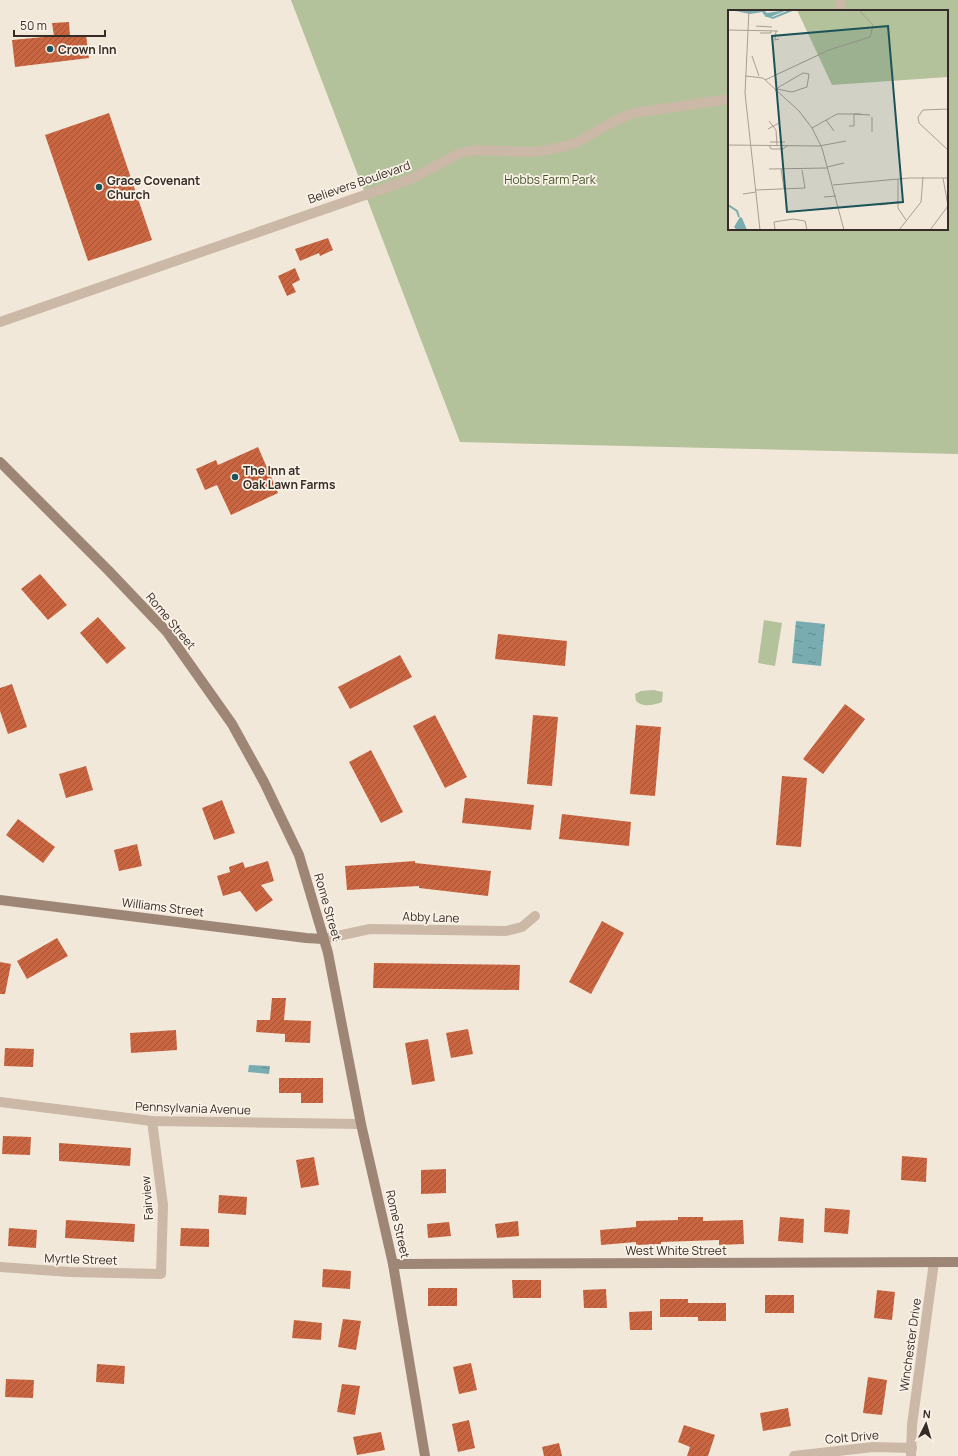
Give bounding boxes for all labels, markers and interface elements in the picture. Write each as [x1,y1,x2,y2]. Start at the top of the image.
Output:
inset map [728,10,948,230]
scale bar [14,12,105,38]
text: 50 m [20,17,47,34]
place label: Crown Inn [58,41,117,58]
marker: Crown Inn [45,44,55,54]
street label: Believers Boulevard [306,156,412,208]
park label: Hobbs Farm Park [504,171,597,188]
place label: Grace Covenant Church [107,172,200,203]
marker: Grace Covenant Church [94,182,104,192]
place label: The Inn at Oak Lawn Farms [243,462,336,493]
marker: The Inn at Oak Lawn Farms [230,472,240,482]
street label: Rome Street [142,589,200,653]
street label: Rome Street [310,871,346,943]
street label: Williams Street [121,894,205,921]
street label: Abby Lane [402,908,460,926]
street label: Pennsylvania Avenue [135,1097,251,1119]
street label: Fairview [137,1175,157,1221]
street label: Rome Street [382,1188,414,1260]
street label: West White Street [625,1242,727,1259]
street label: Myrtle Street [44,1249,118,1269]
street label: Winchester Drive [895,1297,925,1393]
north arrow [906,1404,946,1444]
text: N [922,1406,932,1421]
street label: Colt Drive [824,1426,880,1448]

